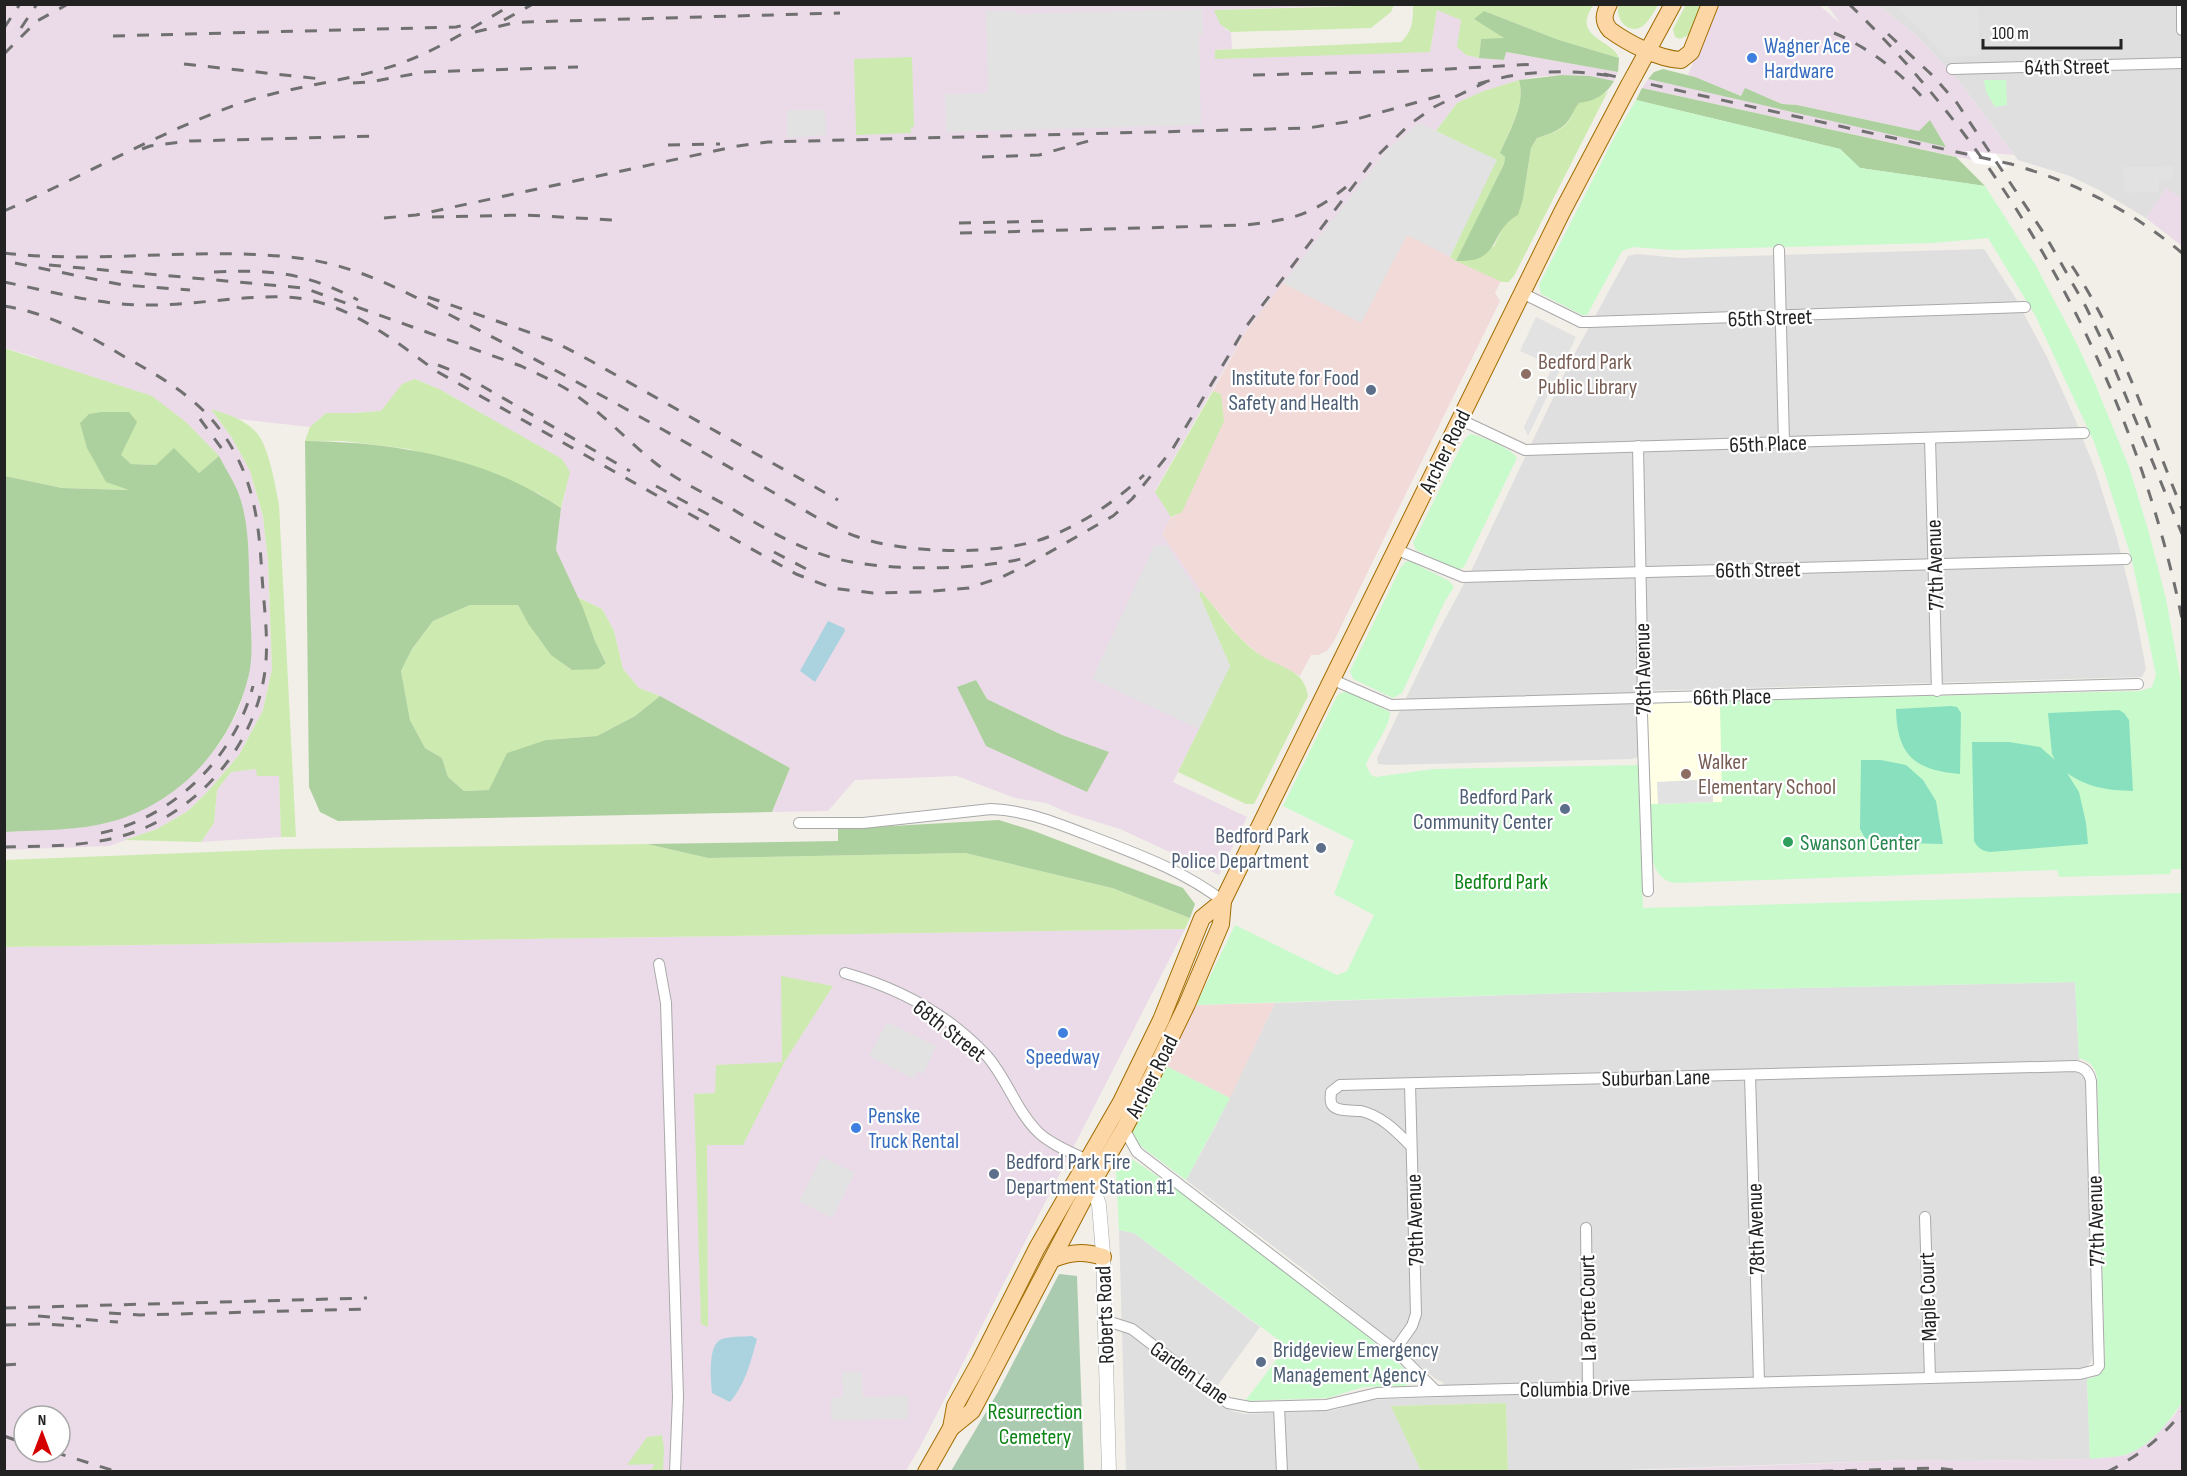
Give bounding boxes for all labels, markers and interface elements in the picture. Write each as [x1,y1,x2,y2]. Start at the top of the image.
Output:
scale bar [1983,12,2121,50]
text: 100 m [1992,23,2029,44]
place label: Wagner Ace Hardware [1764,33,1850,85]
marker: Wagner Ace Hardware [1745,51,1759,65]
street label: 64th Street [2024,53,2110,82]
street label: 65th Street [1727,304,1813,333]
place label: Bedford Park Public Library [1538,349,1638,401]
place label: Institute for Food Safety and Health [1228,365,1359,417]
marker: Bedford Park Public Library [1519,367,1533,381]
marker: Institute for Food Safety and Health [1364,383,1378,397]
street label: Archer Road [1413,406,1477,499]
street label: 65th Place [1729,430,1807,459]
street label: 77th Avenue [1920,519,1951,611]
street label: 66th Street [1715,556,1801,585]
street label: 78th Avenue [1629,623,1658,715]
street label: 66th Place [1693,683,1771,712]
place label: Walker Elementary School [1698,749,1836,801]
marker: Walker Elementary School [1679,767,1693,781]
place label: Bedford Park Community Center [1413,784,1554,836]
marker: Bedford Park Community Center [1558,802,1572,816]
place label: Bedford Park Police Department [1171,823,1310,875]
place label: Swanson Center [1800,830,1920,857]
marker: Swanson Center [1781,835,1795,849]
marker: Bedford Park Police Department [1314,841,1328,855]
park label: Bedford Park [1454,869,1548,896]
street label: 68th Street [907,994,991,1068]
marker: Speedway [1056,1026,1070,1040]
street label: Archer Road [1120,1031,1185,1123]
place label: Speedway [1026,1044,1101,1071]
street label: Suburban Lane [1601,1064,1711,1093]
place label: Penske Truck Rental [868,1103,959,1155]
marker: Penske Truck Rental [849,1121,863,1135]
place label: Bedford Park Fire Department Station #1 [1006,1149,1175,1201]
marker: Bedford Park Fire Department Station #1 [987,1167,1001,1181]
street label: 79th Avenue [1400,1173,1431,1266]
street label: 77th Avenue [2081,1175,2112,1267]
street label: 78th Avenue [1741,1183,1772,1275]
street label: Maple Court [1913,1252,1944,1342]
street label: La Porte Court [1574,1254,1603,1361]
street label: Roberts Road [1090,1265,1121,1364]
street label: Garden Lane [1144,1336,1234,1411]
place label: Bridgeview Emergency Management Agency [1273,1337,1439,1389]
marker: Bridgeview Emergency Management Agency [1254,1355,1268,1369]
street label: Columbia Drive [1519,1375,1631,1404]
park label: Resurrection Cemetery [988,1399,1082,1451]
north arrow [12,1404,72,1464]
text: N [38,1411,46,1430]

